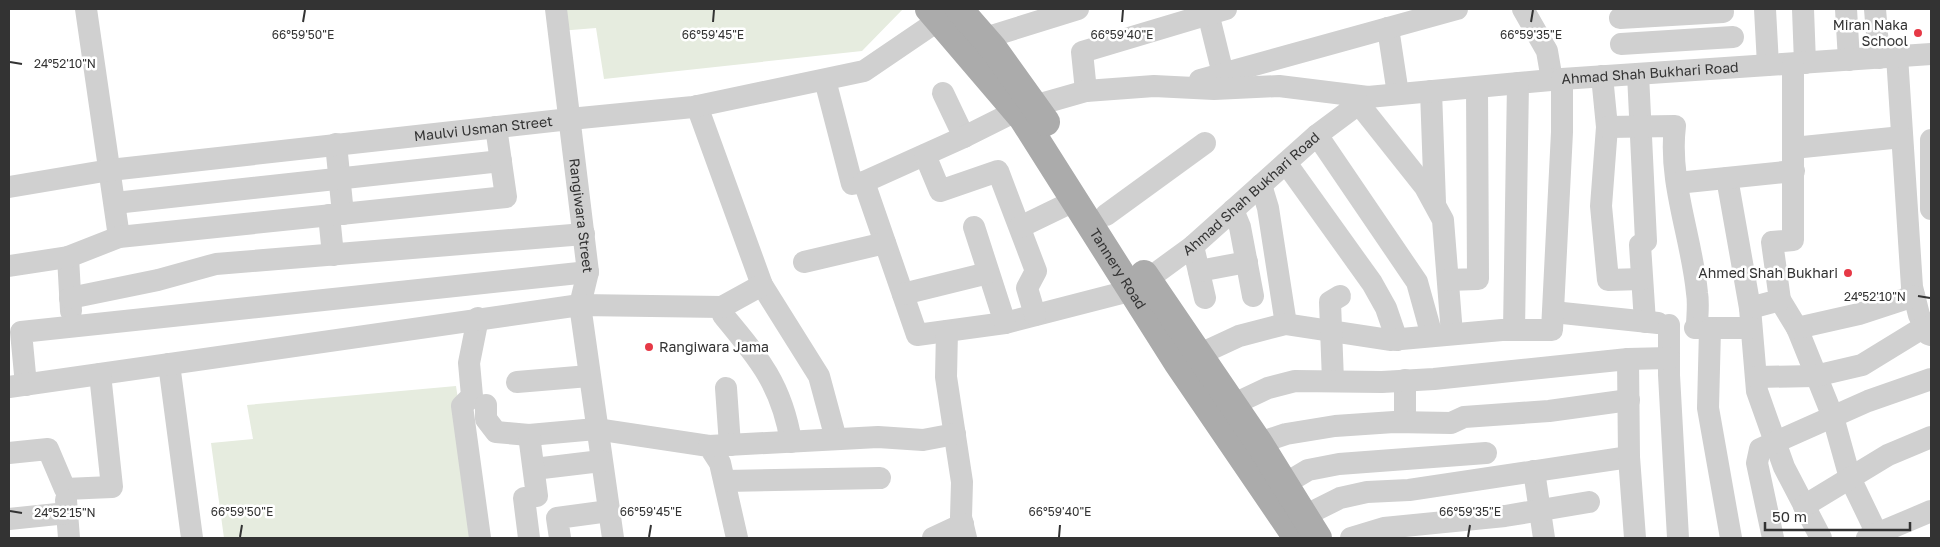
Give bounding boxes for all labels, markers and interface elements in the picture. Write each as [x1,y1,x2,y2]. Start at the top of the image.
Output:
place label: Miran Naka School [1833,16,1908,49]
text: 66°59'50"E [272,27,334,42]
text: 66°59'45"E [682,27,744,42]
text: 66°59'40"E [1091,27,1153,42]
text: 66°59'35"E [1500,27,1562,42]
marker: Miran Naka School [1912,27,1924,39]
text: 24°52'10"N [34,56,96,71]
street label: Ahmad Shah Bukhari Road [1561,58,1739,87]
street label: Maulvi Usman Street [413,112,553,144]
street label: Ahmad Shah Bukhari Road [1179,128,1323,259]
street label: Rangiwara Street [566,157,597,274]
street label: Tannery Road [1086,225,1150,312]
place label: Ahmed Shah Bukhari [1698,264,1838,281]
marker: Ahmed Shah Bukhari [1842,267,1854,279]
text: 24°52'10"N [1844,289,1906,304]
place label: Rangiwara Jama [659,338,769,355]
marker: Rangiwara Jama [643,341,655,353]
scale bar [1765,500,1910,532]
text: 66°59'50"E [211,504,273,519]
text: 66°59'45"E [620,504,682,519]
text: 66°59'40"E [1029,504,1091,519]
text: 66°59'35"E [1439,504,1501,519]
text: 24°52'15"N [34,505,96,520]
text: 50 m [1772,507,1807,525]

